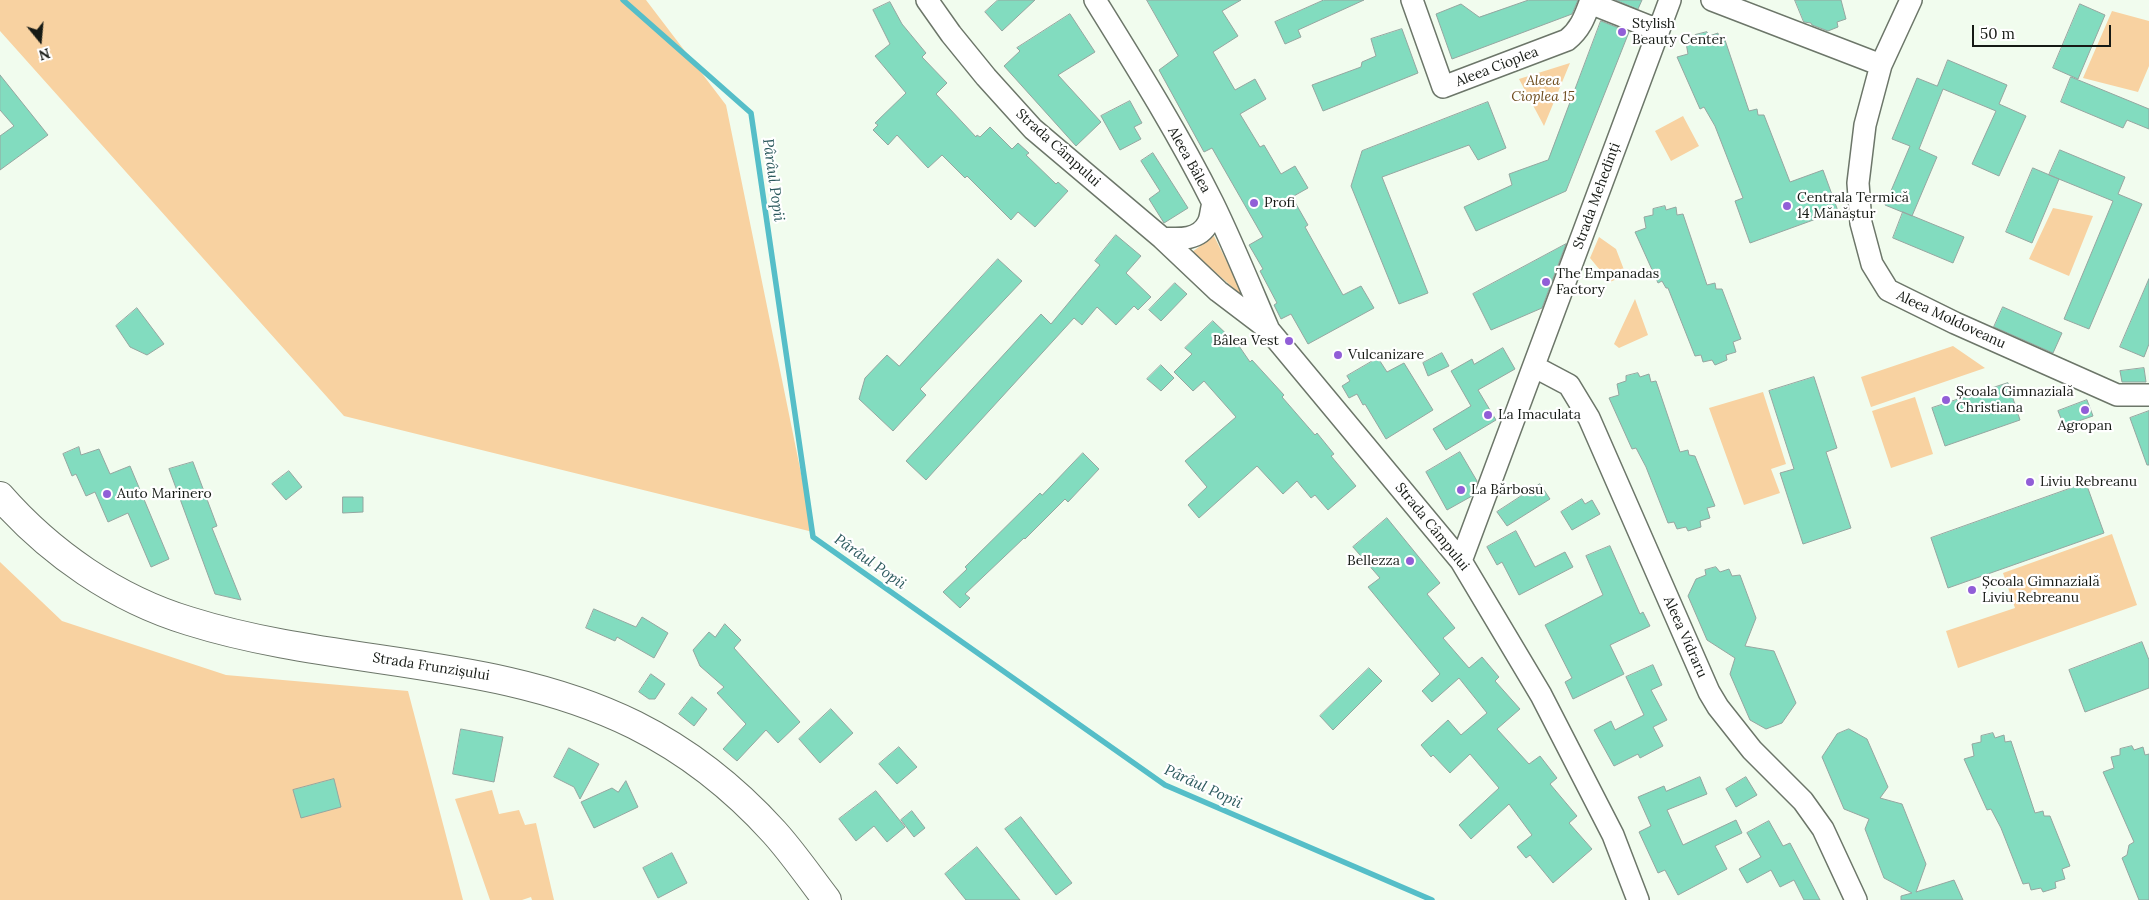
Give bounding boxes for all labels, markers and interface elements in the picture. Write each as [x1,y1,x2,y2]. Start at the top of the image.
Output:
north arrow [15,15,65,65]
scale bar [1974,15,2113,47]
place label: Stylish Beauty Center [1632,16,1725,48]
text: 50 m [1980,24,2015,43]
marker: Stylish Beauty Center [1616,26,1628,38]
street label: Aleea Cioplea [1453,43,1541,91]
text: N [37,44,52,65]
park label: Aleea Cioplea 15 [1511,73,1575,105]
street label: Strada Câmpului [1012,106,1104,190]
street label: Aleea Bâlea [1164,124,1214,196]
water label: Pârâul Popii [758,137,788,223]
street label: Strada Mehedinți [1570,140,1624,252]
place label: Centrala Termică 14 Mănăștur [1797,190,1909,222]
place label: Profi [1264,195,1295,211]
marker: Profi [1248,197,1260,209]
marker: Centrala Termică 14 Mănăștur [1781,200,1793,212]
place label: The Empanadas Factory [1556,266,1659,298]
marker: The Empanadas Factory [1540,276,1552,288]
street label: Aleea Moldoveanu [1894,287,2008,353]
place label: Bâlea Vest [1213,333,1279,349]
marker: Bâlea Vest [1283,335,1295,347]
place label: Vulcanizare [1348,347,1424,363]
marker: Vulcanizare [1332,349,1344,361]
place label: Școala Gimnazială Christiana [1956,384,2074,417]
marker: Școala Gimnazială Christiana [1940,394,1952,406]
marker: Agropan [2079,404,2091,416]
place label: La Imaculata [1498,407,1581,423]
marker: La Imaculata [1482,409,1494,421]
place label: Agropan [2058,418,2112,434]
place label: Liviu Rebreanu [2040,474,2137,490]
marker: Liviu Rebreanu [2024,476,2036,488]
street label: Strada Câmpului [1391,480,1473,574]
place label: La Bărbosu [1471,482,1543,498]
marker: La Bărbosu [1455,484,1467,496]
place label: Auto Marinero [117,486,212,502]
marker: Auto Marinero [101,488,113,500]
water label: Pârâul Popii [831,531,909,593]
place label: Bellezza [1347,553,1400,569]
marker: Bellezza [1404,555,1416,567]
place label: Școala Gimnazială Liviu Rebreanu [1982,574,2100,606]
marker: Școala Gimnazială Liviu Rebreanu [1966,584,1978,596]
street label: Aleea Vidraru [1660,594,1710,680]
street label: Strada Frunzișului [371,649,491,685]
water label: Pârâul Popii [1161,761,1245,813]

